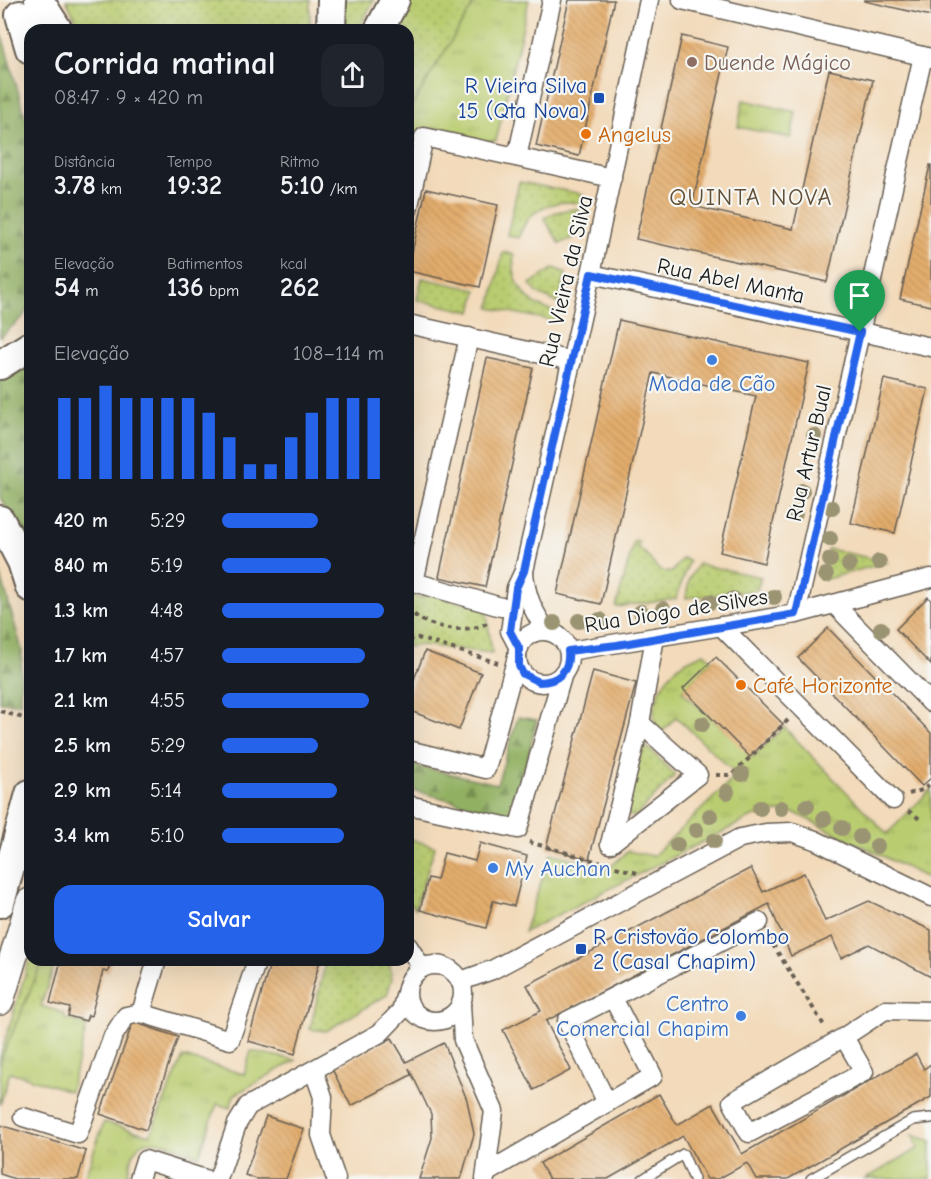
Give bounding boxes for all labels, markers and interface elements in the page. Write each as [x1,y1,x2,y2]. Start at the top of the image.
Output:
text: Corrida matinal [54,44,276,82]
button: share [321,44,384,107]
place label: Duende Mágico [704,50,851,76]
marker: Duende Mágico [685,55,699,69]
place label: R Vieira Silva 15 (Qta Nova) [458,73,587,124]
text: 08:47 · 9 × 420 m [54,86,203,109]
marker: R Vieira Silva 15 (Qta Nova) [592,91,606,105]
place label: Angelus [598,122,671,148]
marker: Angelus [579,127,593,141]
text: Distância [54,153,115,171]
text: Tempo [167,153,212,171]
text: Ritmo [280,153,319,171]
text: 3.78 [54,171,96,201]
text: 19:32 [167,171,222,201]
text: 5:10 [280,171,324,201]
text: km [96,180,122,198]
text: /km [324,180,358,198]
district label: QUINTA NOVA [669,183,833,211]
street label: Rua Vieira da Silva [534,193,598,370]
street label: Rua Abel Manta [655,253,807,309]
text: Elevação [54,255,114,273]
text: Batimentos [167,255,243,273]
text: kcal [280,255,307,273]
pin [834,270,885,332]
text: 54 [54,273,80,303]
text: 136 [167,273,204,303]
text: 262 [280,273,320,303]
icon: arrive [843,279,876,312]
text: m [80,282,99,300]
text: bpm [204,282,239,300]
text: Elevação [54,342,129,365]
text: 108–114 m [293,342,384,365]
marker: Moda de Cão [705,353,719,367]
place label: Moda de Cão [649,371,775,397]
street label: Rua Artur Bual [781,382,837,524]
text: 420 m [54,509,108,532]
text: 5:29 [150,509,186,532]
text: 840 m [54,554,108,577]
text: 5:19 [150,554,183,577]
street label: Rua Diogo de Silves [583,584,770,638]
text: 1.3 km [54,599,108,622]
text: 4:48 [150,599,183,622]
text: 1.7 km [54,644,107,667]
text: 4:57 [150,644,184,667]
place label: Café Horizonte [753,673,893,699]
marker: Café Horizonte [734,678,748,692]
text: 2.1 km [54,689,108,712]
text: 4:55 [150,689,185,712]
text: 2.5 km [54,734,111,757]
text: 5:29 [150,734,186,757]
text: 2.9 km [54,779,111,802]
text: 5:14 [150,779,182,802]
text: 3.4 km [54,824,110,847]
text: 5:10 [150,824,185,847]
place label: My Auchan [505,856,611,882]
marker: My Auchan [486,861,500,875]
button: Salvar [54,885,384,954]
place label: R Cristovão Colombo 2 (Casal Chapim) [593,924,789,975]
marker: R Cristovão Colombo 2 (Casal Chapim) [574,942,588,956]
place label: Centro Comercial Chapim [556,991,729,1042]
marker: Centro Comercial Chapim [734,1009,748,1023]

